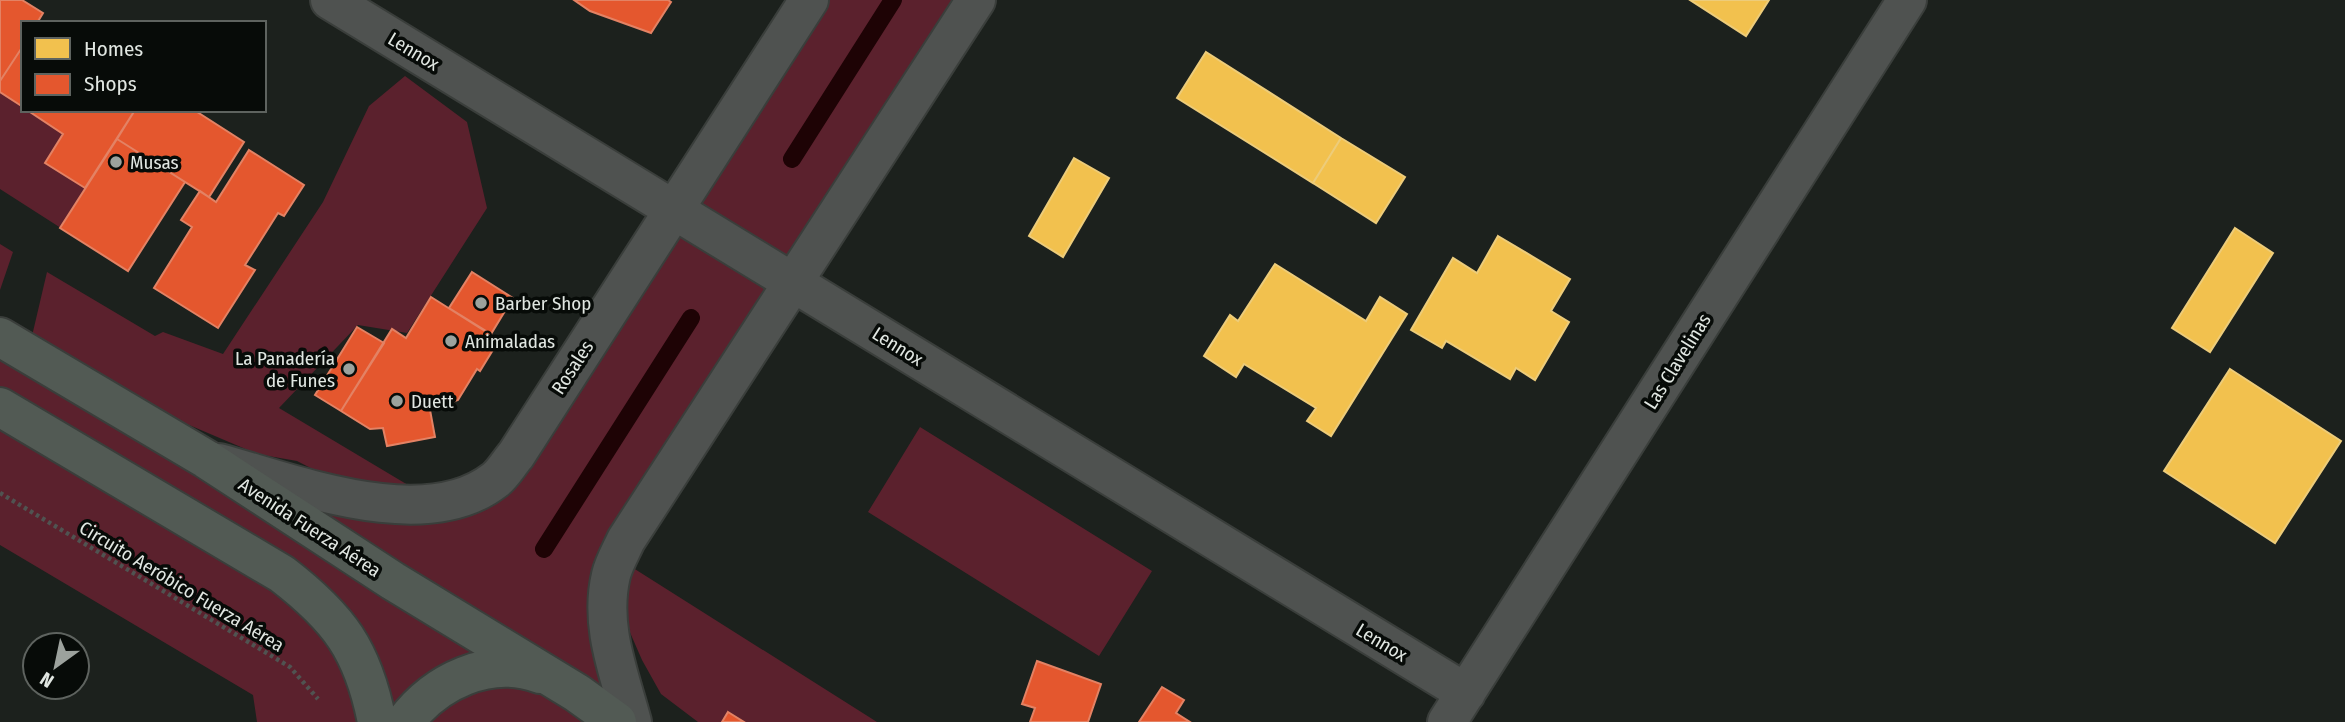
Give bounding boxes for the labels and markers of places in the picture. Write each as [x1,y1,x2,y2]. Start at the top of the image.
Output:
place label: Musas [130,151,179,174]
marker: Musas [108,154,124,170]
place label: Barber Shop [495,292,591,315]
marker: Barber Shop [473,295,489,311]
place label: Animaladas [465,330,555,353]
marker: Animaladas [443,333,459,349]
place label: La Panadería de Funes [235,347,335,392]
marker: La Panadería de Funes [341,361,357,377]
place label: Duett [411,390,455,413]
marker: Duett [389,393,405,409]

